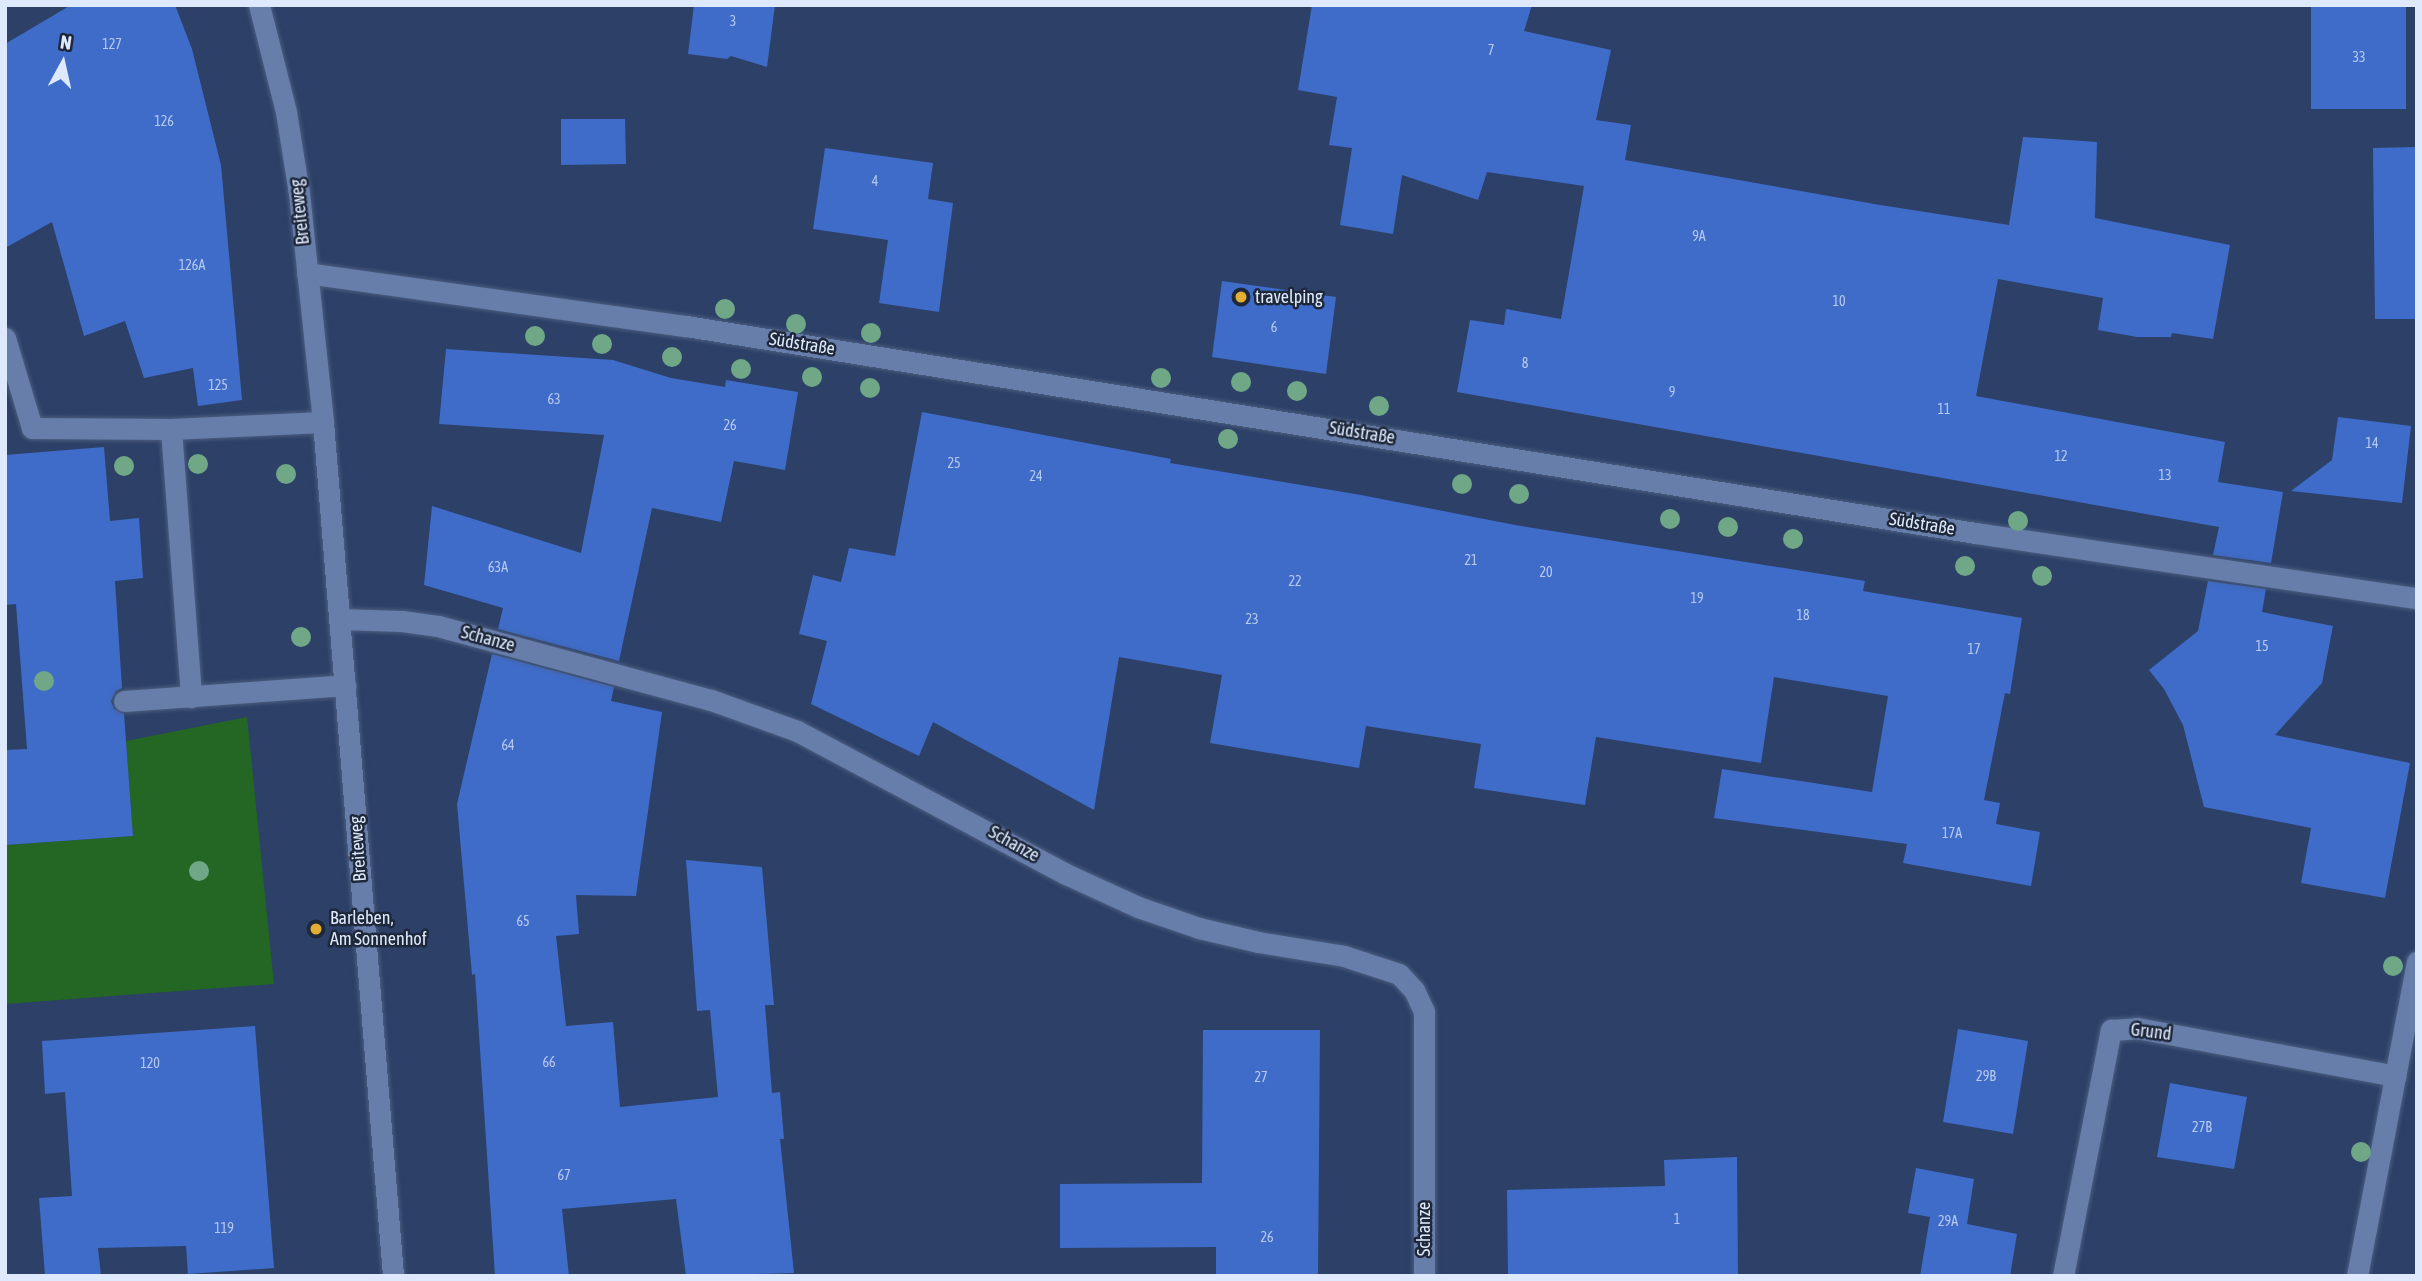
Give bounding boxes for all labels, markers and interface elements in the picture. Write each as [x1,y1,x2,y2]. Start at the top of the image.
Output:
house number: 3 [730,13,736,29]
north arrow [28,28,98,98]
text: N [59,31,73,54]
house number: 127 [102,36,122,52]
house number: 7 [1488,42,1494,58]
house number: 33 [2352,49,2366,65]
house number: 126 [154,113,174,129]
house number: 4 [872,173,878,189]
street label: Breiteweg [286,178,314,246]
house number: 9A [1692,228,1706,244]
house number: 126A [179,257,205,273]
place label: travelping [1255,286,1323,308]
marker: travelping [1233,289,1249,305]
house number: 10 [1832,293,1846,309]
house number: 6 [1271,319,1277,335]
street label: Südstraße [768,328,836,360]
house number: 8 [1522,355,1528,371]
house number: 125 [208,377,228,393]
house number: 9 [1669,384,1675,400]
house number: 63 [547,391,561,407]
house number: 11 [1937,401,1951,417]
house number: 26 [723,417,737,433]
street label: Südstraße [1328,417,1396,449]
house number: 14 [2365,435,2379,451]
house number: 12 [2054,448,2068,464]
house number: 25 [947,455,961,471]
house number: 13 [2158,467,2172,483]
house number: 24 [1029,468,1043,484]
street label: Südstraße [1888,508,1956,540]
house number: 21 [1464,552,1478,568]
house number: 63A [488,559,508,575]
house number: 20 [1539,564,1553,580]
house number: 22 [1288,573,1302,589]
house number: 19 [1690,590,1704,606]
house number: 18 [1796,607,1810,623]
house number: 23 [1245,611,1259,627]
street label: Schanze [459,622,517,656]
house number: 15 [2255,638,2269,654]
house number: 17 [1967,641,1981,657]
house number: 64 [501,737,515,753]
street label: Breiteweg [345,816,371,882]
street label: Schanze [985,821,1043,867]
house number: 17A [1942,825,1962,841]
place label: Barleben, Am Sonnenhof [330,908,427,950]
house number: 65 [516,913,530,929]
marker: Barleben, Am Sonnenhof [308,921,324,937]
street label: Grund [2129,1019,2173,1045]
house number: 66 [542,1054,556,1070]
house number: 120 [140,1055,160,1071]
house number: 29B [1976,1068,1996,1084]
house number: 27 [1254,1069,1268,1085]
house number: 27B [2192,1119,2212,1135]
house number: 67 [557,1167,571,1183]
street label: Schanze [1413,1202,1435,1256]
house number: 1 [1674,1211,1680,1227]
house number: 29A [1938,1213,1958,1229]
house number: 119 [214,1220,234,1236]
house number: 26 [1260,1229,1274,1245]

